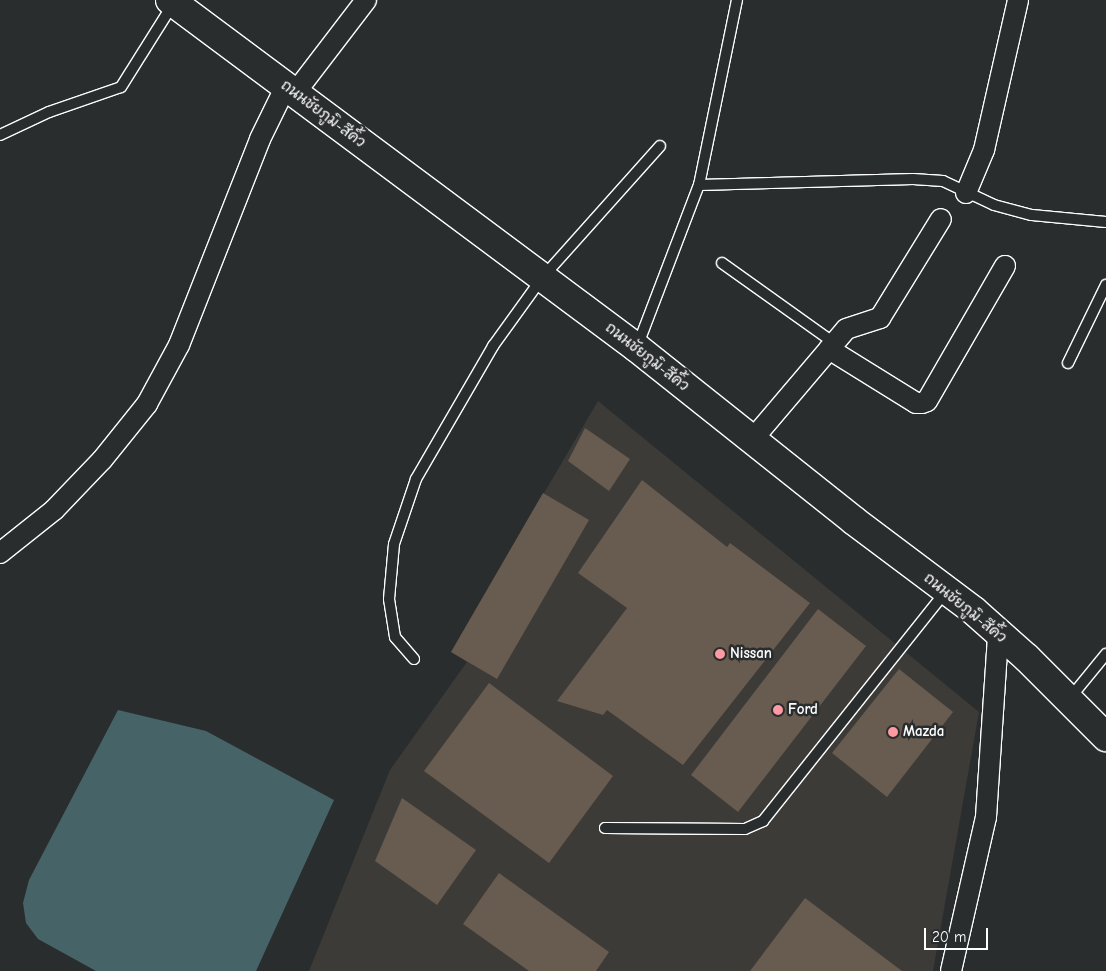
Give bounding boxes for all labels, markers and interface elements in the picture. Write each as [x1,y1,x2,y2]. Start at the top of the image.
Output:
street label: ถนนชัยภูมิ-สีคิ้ว [277,76,369,152]
street label: ถนนชัยภูมิ-สีคิ้ว [602,319,692,395]
street label: ถนนชัยภูมิ-สีคิ้ว [920,569,1010,647]
place label: Nissan [730,645,772,663]
marker: Nissan [714,648,726,660]
place label: Ford [788,701,818,719]
marker: Ford [772,704,784,716]
place label: Mazda [903,723,944,741]
marker: Mazda [887,726,899,738]
scale bar [926,918,990,950]
text: 20 m [932,928,966,946]

